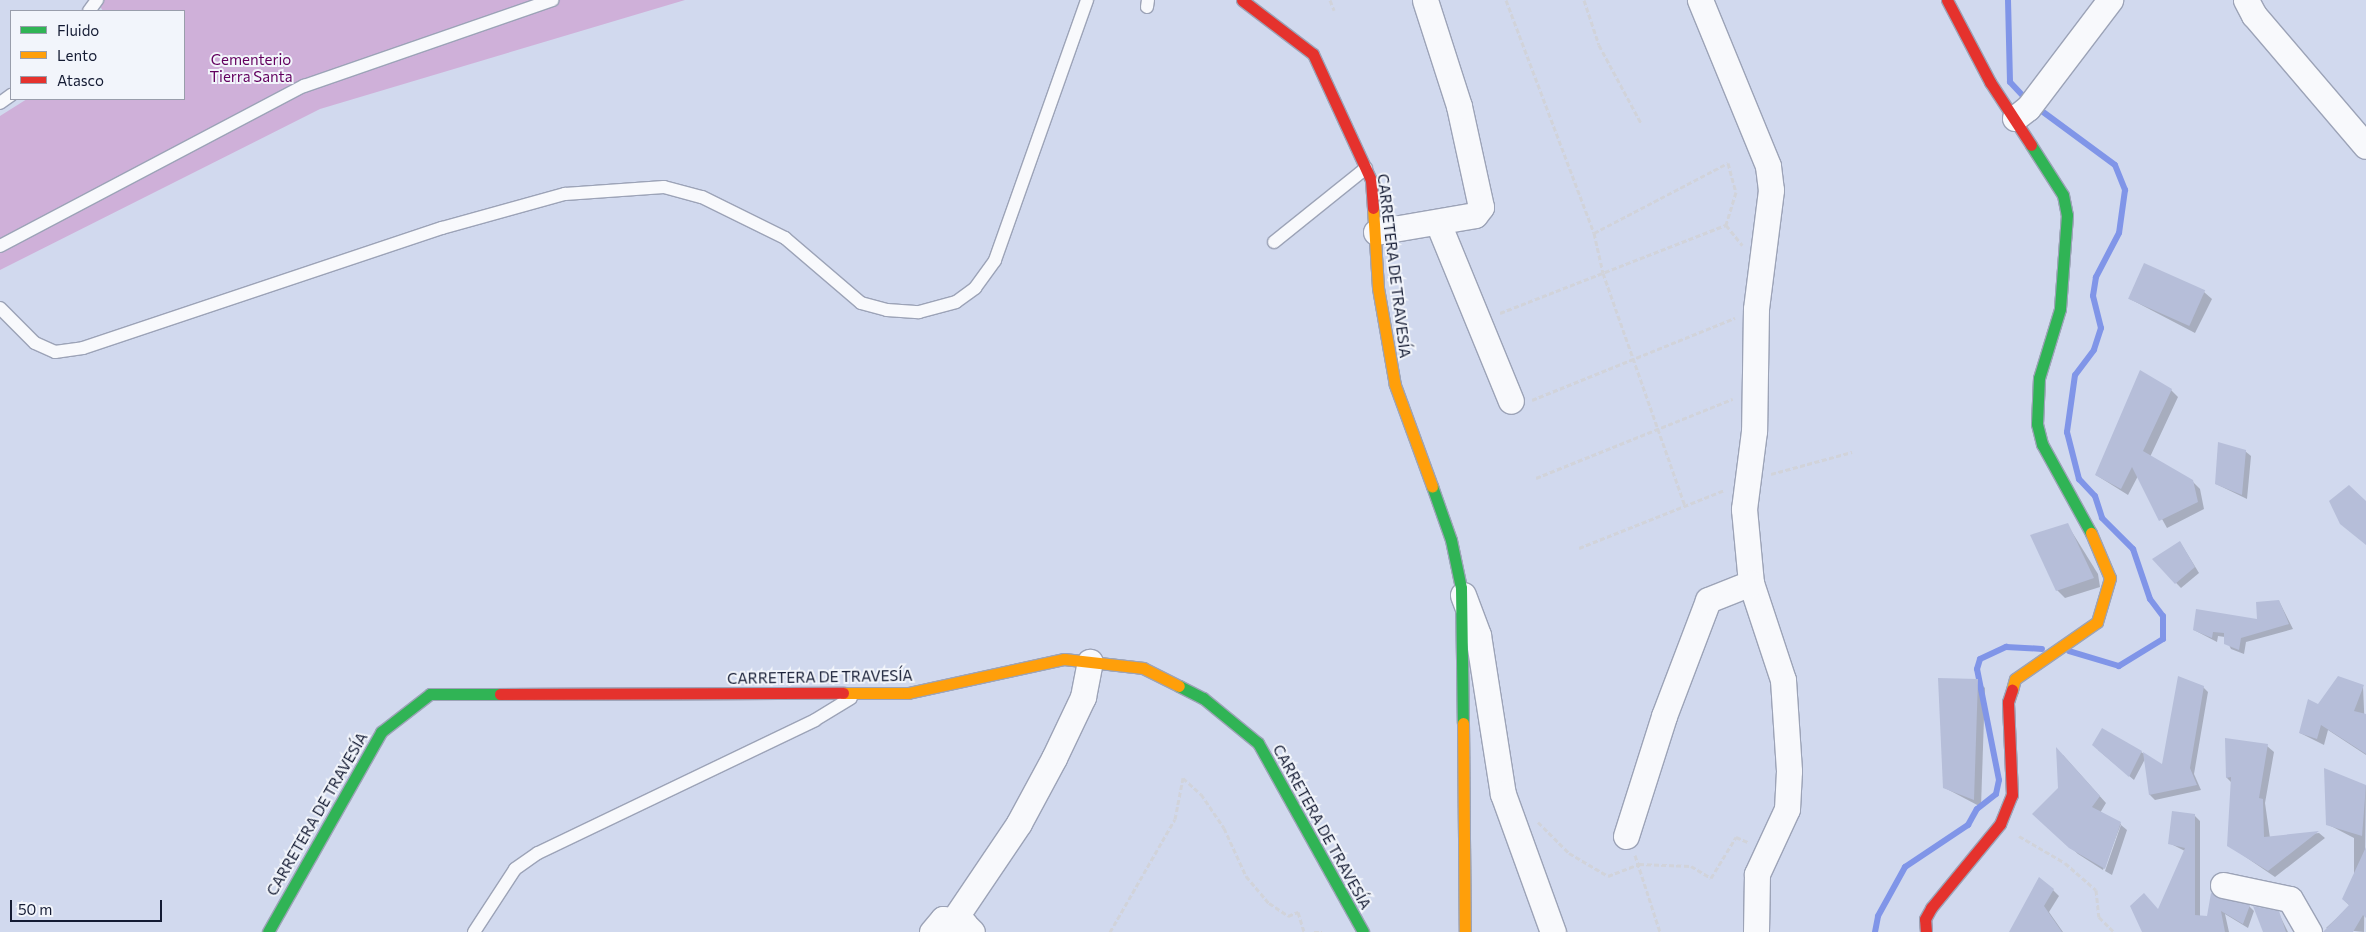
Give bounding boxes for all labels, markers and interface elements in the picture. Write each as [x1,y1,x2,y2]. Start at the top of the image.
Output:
legend [10,10,185,100]
text: Fluido [57,21,99,39]
text: Lento [57,46,97,64]
park label: Cementerio Tierra Santa [209,50,293,85]
text: Atasco [57,71,104,89]
street label: CARRETERA DE TRAVESÍA [1374,173,1414,359]
street label: CARRETERA DE TRAVESÍA [727,666,913,688]
street label: CARRETERA DE TRAVESÍA [263,729,371,899]
street label: CARRETERA DE TRAVESÍA [1269,741,1375,913]
scale bar [12,890,165,922]
text: 50 m [18,900,52,918]

